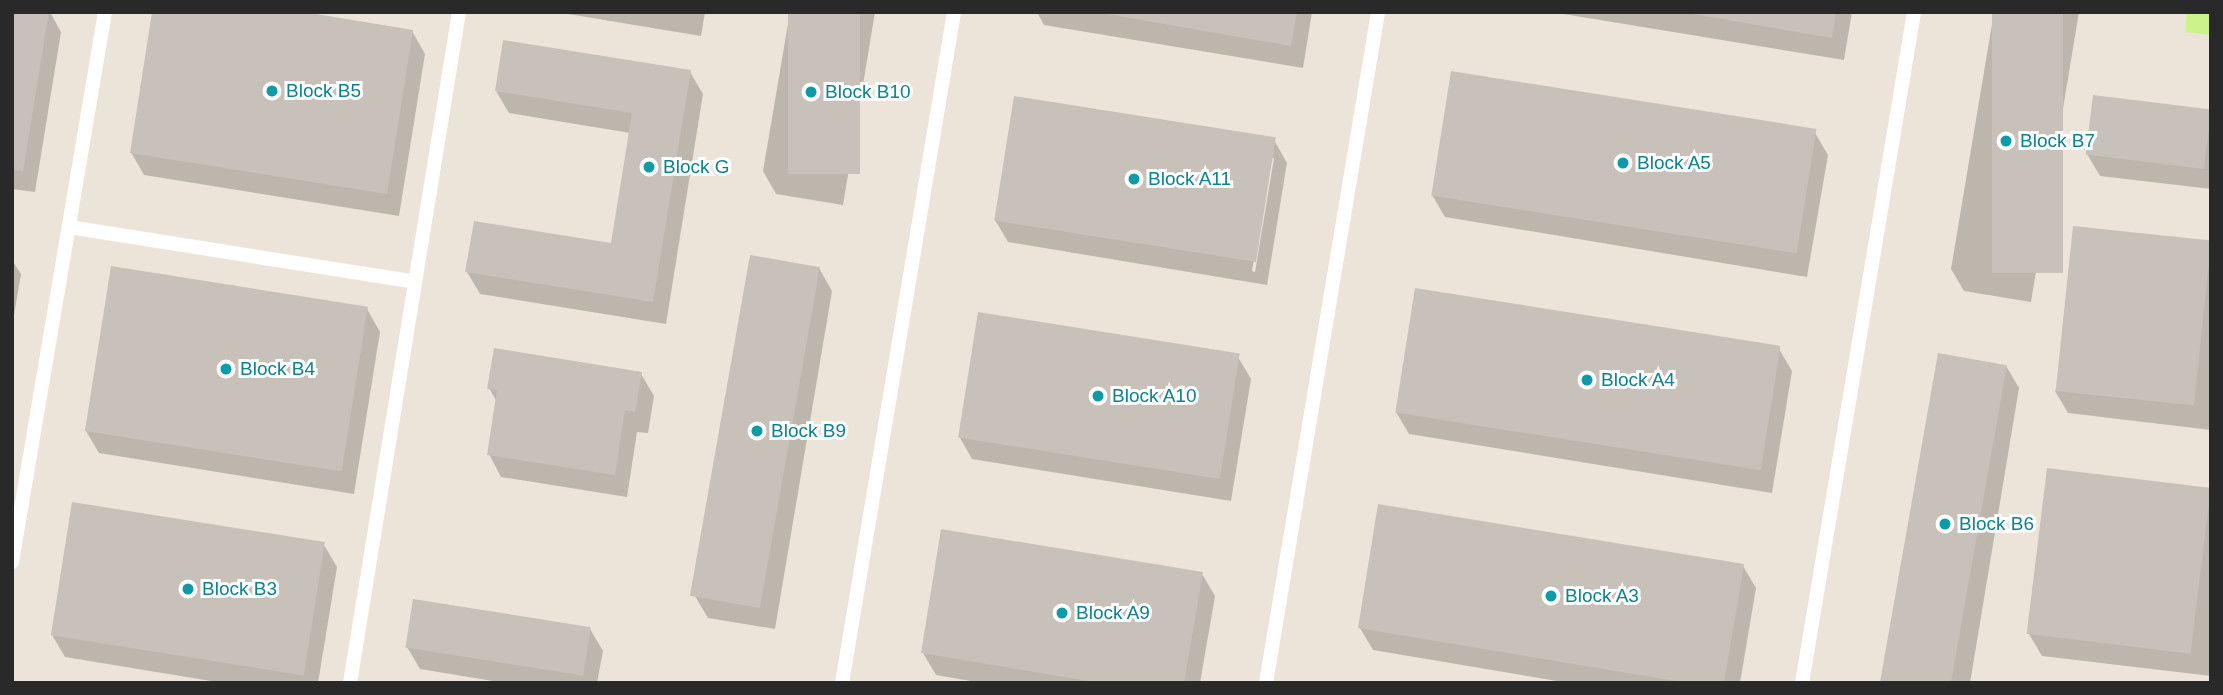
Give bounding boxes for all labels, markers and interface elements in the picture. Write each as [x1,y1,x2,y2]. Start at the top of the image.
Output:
place label: Block B5 [286,80,361,102]
place label: Block B10 [825,81,911,103]
marker: Block B5 [264,83,280,99]
marker: Block B10 [803,84,819,100]
place label: Block B7 [2020,130,2095,152]
marker: Block B7 [1998,133,2014,149]
place label: Block A5 [1637,152,1712,174]
marker: Block A5 [1615,155,1631,171]
place label: Block G [663,156,730,178]
marker: Block G [641,159,657,175]
place label: Block A11 [1148,168,1232,190]
marker: Block A11 [1126,171,1142,187]
place label: Block B4 [240,358,315,380]
marker: Block B4 [218,361,234,377]
place label: Block A4 [1601,369,1676,391]
marker: Block A4 [1579,372,1595,388]
place label: Block A10 [1112,385,1198,407]
marker: Block A10 [1090,388,1106,404]
place label: Block B9 [771,420,846,442]
marker: Block B9 [749,423,765,439]
place label: Block B6 [1959,513,2034,535]
marker: Block B6 [1937,516,1953,532]
place label: Block B3 [202,578,277,600]
marker: Block B3 [180,581,196,597]
place label: Block A3 [1565,585,1640,607]
marker: Block A3 [1543,588,1559,604]
place label: Block A9 [1076,602,1151,624]
marker: Block A9 [1054,605,1070,621]

